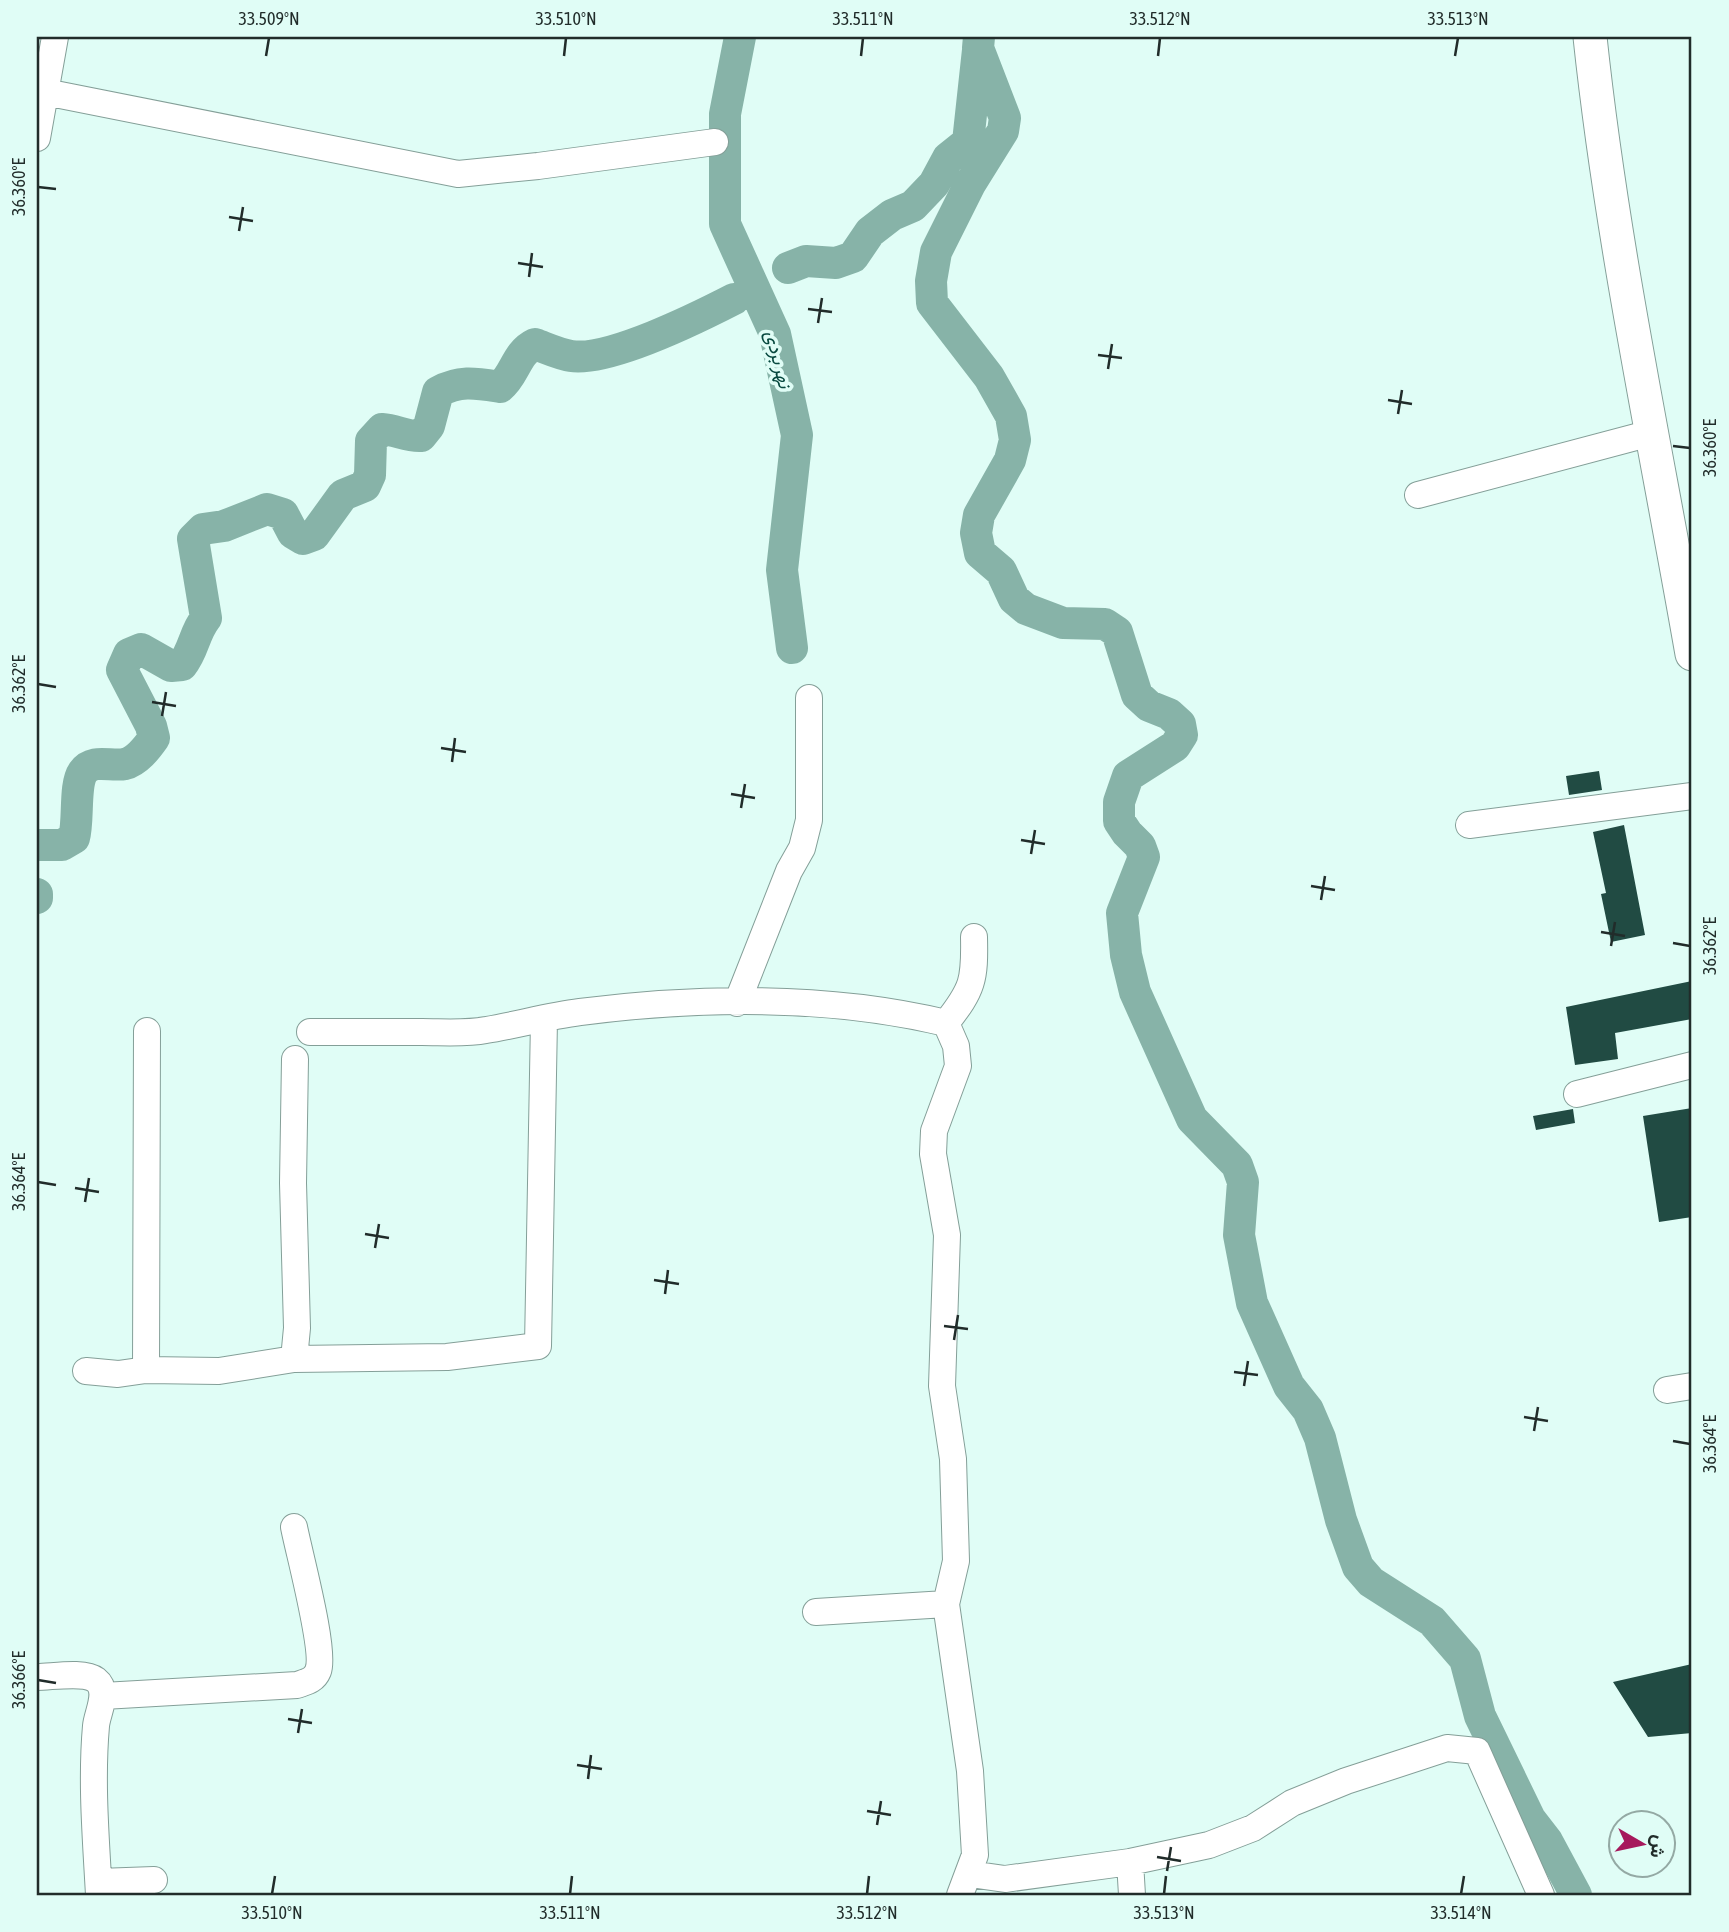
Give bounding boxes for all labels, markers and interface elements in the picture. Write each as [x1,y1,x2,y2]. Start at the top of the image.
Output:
text: 33.509°N [238,8,300,29]
text: 33.510°N [535,8,597,29]
text: 33.511°N [832,8,894,29]
text: 33.512°N [1129,8,1191,29]
text: 33.513°N [1427,8,1489,29]
text: 36.360°E [8,158,29,216]
water label: نهر بردى [760,328,797,392]
text: 36.360°E [1699,419,1720,477]
text: 36.362°E [8,655,29,713]
text: 36.362°E [1699,917,1720,975]
text: 36.364°E [8,1153,29,1211]
text: 36.364°E [1699,1415,1720,1473]
text: 36.366°E [8,1651,29,1709]
north arrow [1606,1810,1676,1880]
text: ش [1645,1834,1671,1860]
text: 33.510°N [241,1902,303,1923]
text: 33.511°N [539,1902,601,1923]
text: 33.512°N [836,1902,898,1923]
text: 33.513°N [1133,1902,1195,1923]
text: 33.514°N [1430,1902,1492,1923]

